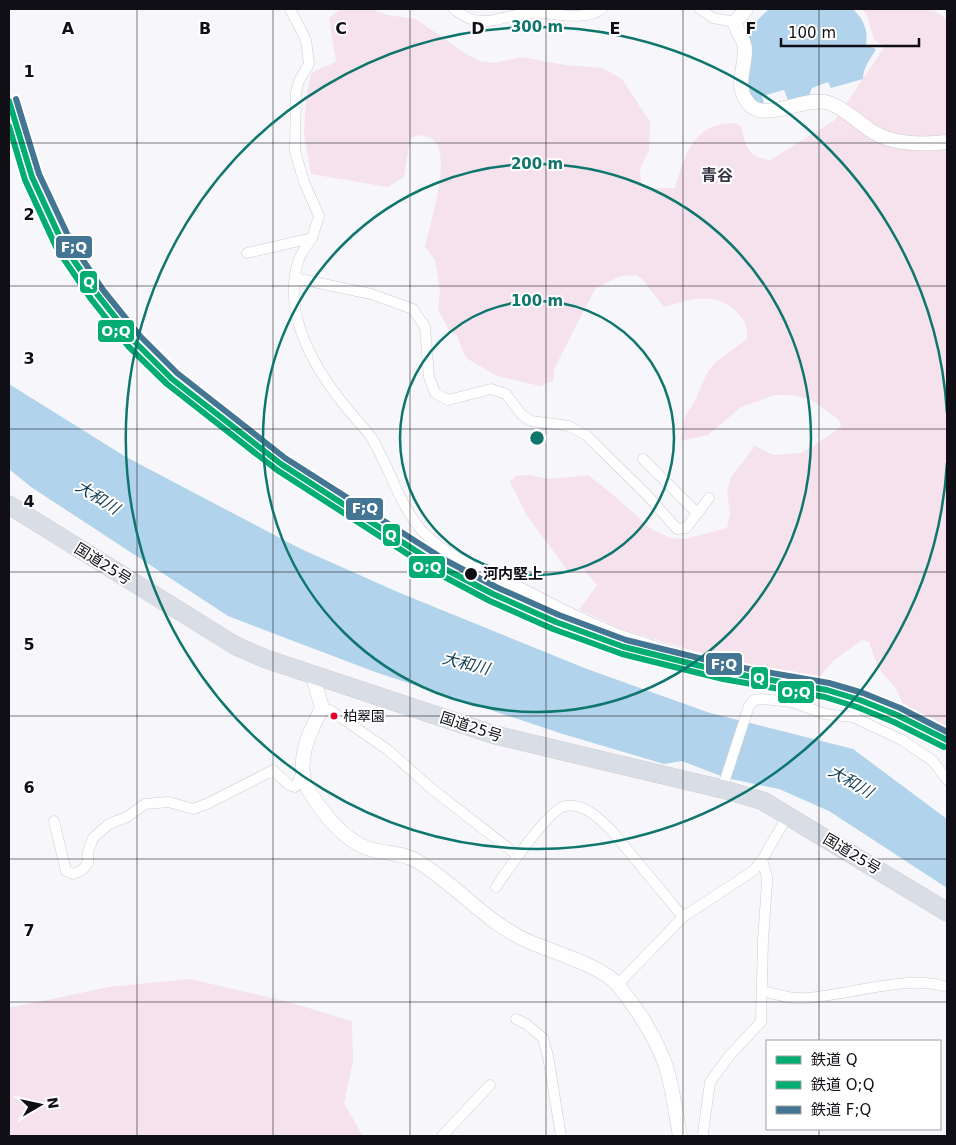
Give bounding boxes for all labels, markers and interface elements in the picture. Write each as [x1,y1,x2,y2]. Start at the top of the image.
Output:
scale bar [781,15,918,47]
text: 300 m [511,18,563,36]
text: A [62,19,75,38]
text: B [199,19,211,38]
text: C [335,19,347,38]
text: D [471,19,485,38]
text: E [610,19,620,38]
text: F [746,19,756,38]
text: 100 m [788,24,836,42]
text: 1 [23,62,35,81]
text: 200 m [511,155,563,173]
district label: 青谷 [701,166,733,185]
text: 2 [23,205,35,224]
line badge: F;Q [55,235,93,259]
text: F;Q [61,239,87,255]
line badge: Q [79,270,98,294]
text: Q [83,274,95,290]
text: 100 m [511,292,563,310]
line badge: O;Q [97,319,135,343]
text: O;Q [101,323,131,339]
text: 3 [23,349,35,368]
centre of rings [528,429,546,447]
water label: 大和川 [72,477,125,519]
text: 4 [23,492,35,511]
line badge: F;Q [345,497,384,521]
text: F;Q [352,500,378,516]
line badge: Q [382,523,401,547]
text: Q [385,527,397,543]
street label: 国道25号 [71,539,135,589]
line badge: O;Q [408,555,446,579]
text: O;Q [412,559,442,575]
place label: 河内堅上 [483,565,543,583]
marker: 河内堅上 [463,566,479,582]
text: 5 [23,635,35,654]
water label: 大和川 [440,648,493,679]
line badge: F;Q [705,652,743,676]
text: F;Q [711,656,737,672]
line badge: Q [750,666,769,690]
text: Q [753,670,765,686]
line badge: O;Q [777,680,815,704]
text: O;Q [781,684,811,700]
place label: 柏翠園 [343,708,385,724]
street label: 国道25号 [438,709,504,745]
marker: 柏翠園 [329,711,339,721]
water label: 大和川 [825,761,878,803]
text: 6 [23,778,35,797]
street label: 国道25号 [820,830,884,878]
text: 7 [23,921,35,940]
legend [766,1040,941,1130]
text: 鉄道 Q [811,1051,858,1069]
text: 鉄道 O;Q [811,1076,874,1094]
north arrow [15,1080,65,1130]
text: N [44,1096,62,1110]
text: 鉄道 F;Q [811,1101,871,1119]

